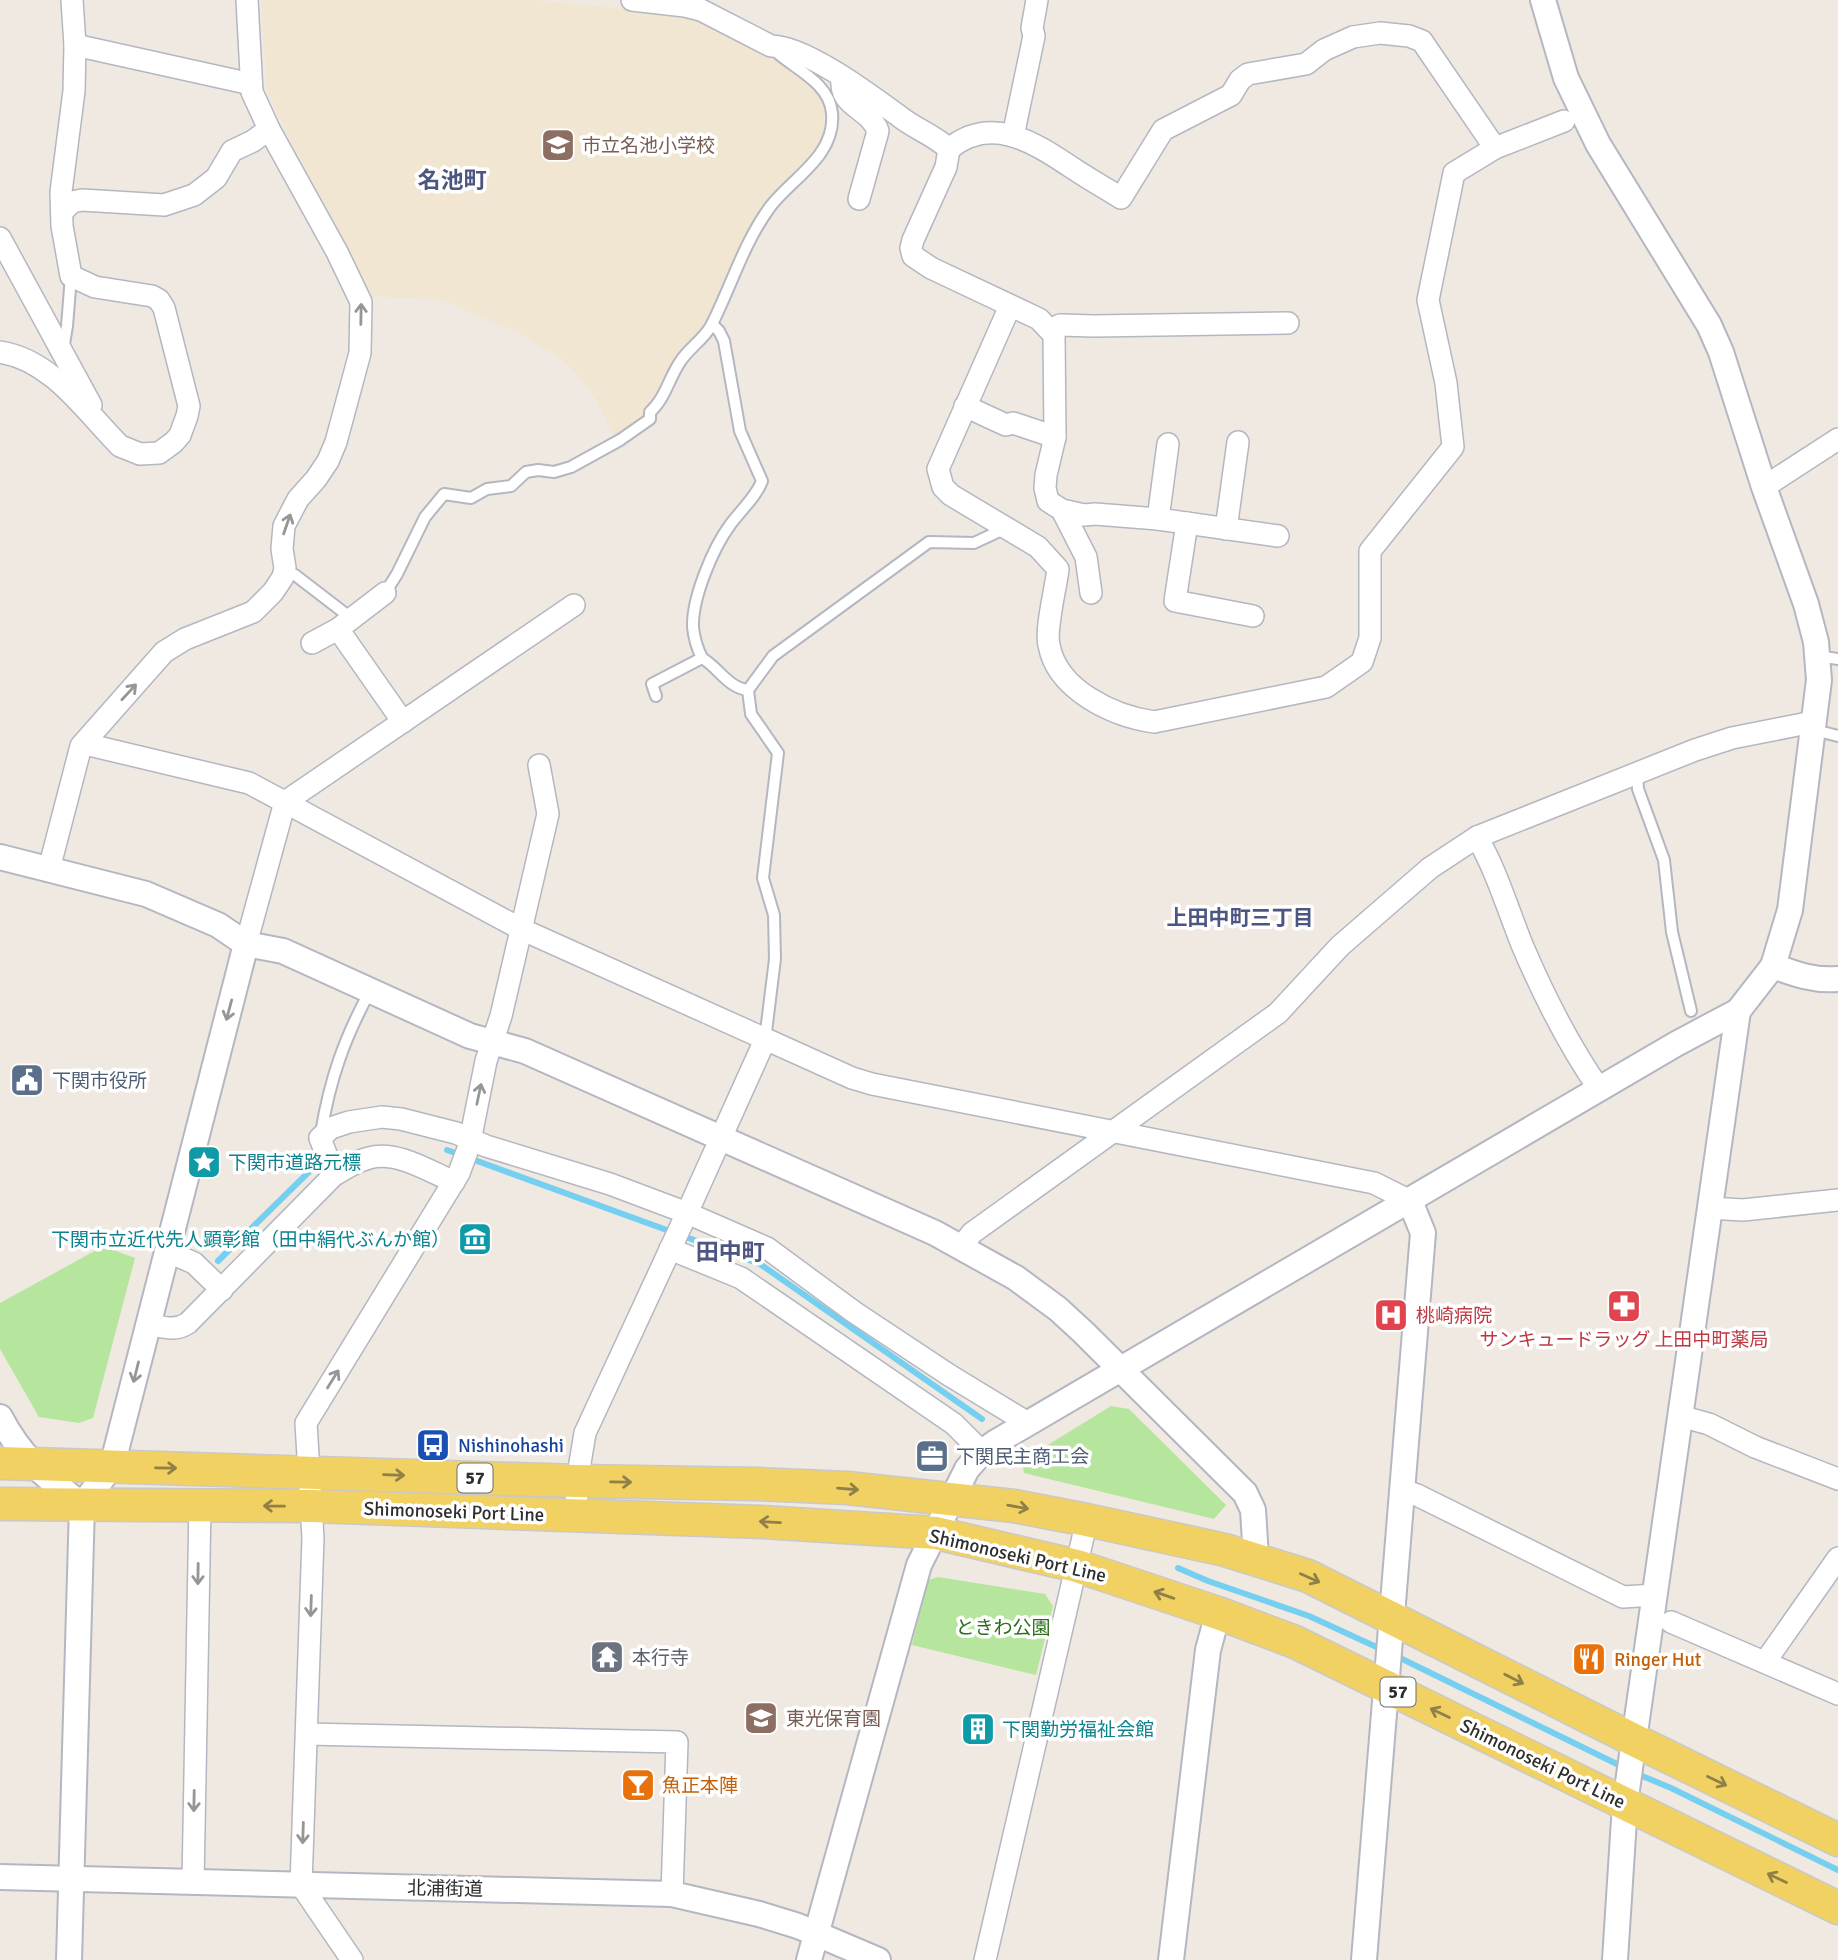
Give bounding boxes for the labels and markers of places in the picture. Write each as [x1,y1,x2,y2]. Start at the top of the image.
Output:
school or university icon: 市立名池小学校 [539,126,577,164]
place label: 市立名池小学校 [582,134,715,158]
public building icon: 下関市役所 [8,1061,46,1099]
place label: 下関市役所 [52,1069,147,1093]
place icon: 下関市道路元標 [185,1143,223,1181]
place label: 下関市道路元標 [228,1151,361,1175]
museum icon: 下関市立近代先人顕彰館（田中絹代ぶんか館） [456,1220,494,1258]
place label: 下関市立近代先人顕彰館（田中絹代ぶんか館） [51,1228,450,1252]
pharmacy icon: サンキュードラッグ 上田中町薬局 [1605,1287,1643,1325]
hospital icon: 桃崎病院 [1372,1296,1410,1334]
place label: 桃崎病院 [1416,1304,1492,1328]
place label: サンキュードラッグ 上田中町薬局 [1479,1328,1769,1352]
bus stop icon: Nishinohashi [414,1426,452,1464]
place label: Nishinohashi [458,1434,564,1458]
office icon: 下関民主商工会 [913,1437,951,1475]
place label: 下関民主商工会 [956,1445,1089,1469]
temple icon: 本行寺 [588,1638,626,1676]
restaurant icon: Ringer Hut [1570,1640,1608,1678]
place label: 本行寺 [632,1646,689,1670]
place label: Ringer Hut [1614,1648,1702,1672]
school or university icon: 東光保育園 [742,1699,780,1737]
place label: 東光保育園 [786,1707,881,1731]
building icon: 下関勤労福祉会館 [959,1710,997,1748]
place label: 下関勤労福祉会館 [1002,1718,1154,1742]
bar icon: 魚正本陣 [619,1766,657,1804]
place label: 魚正本陣 [662,1774,738,1798]

